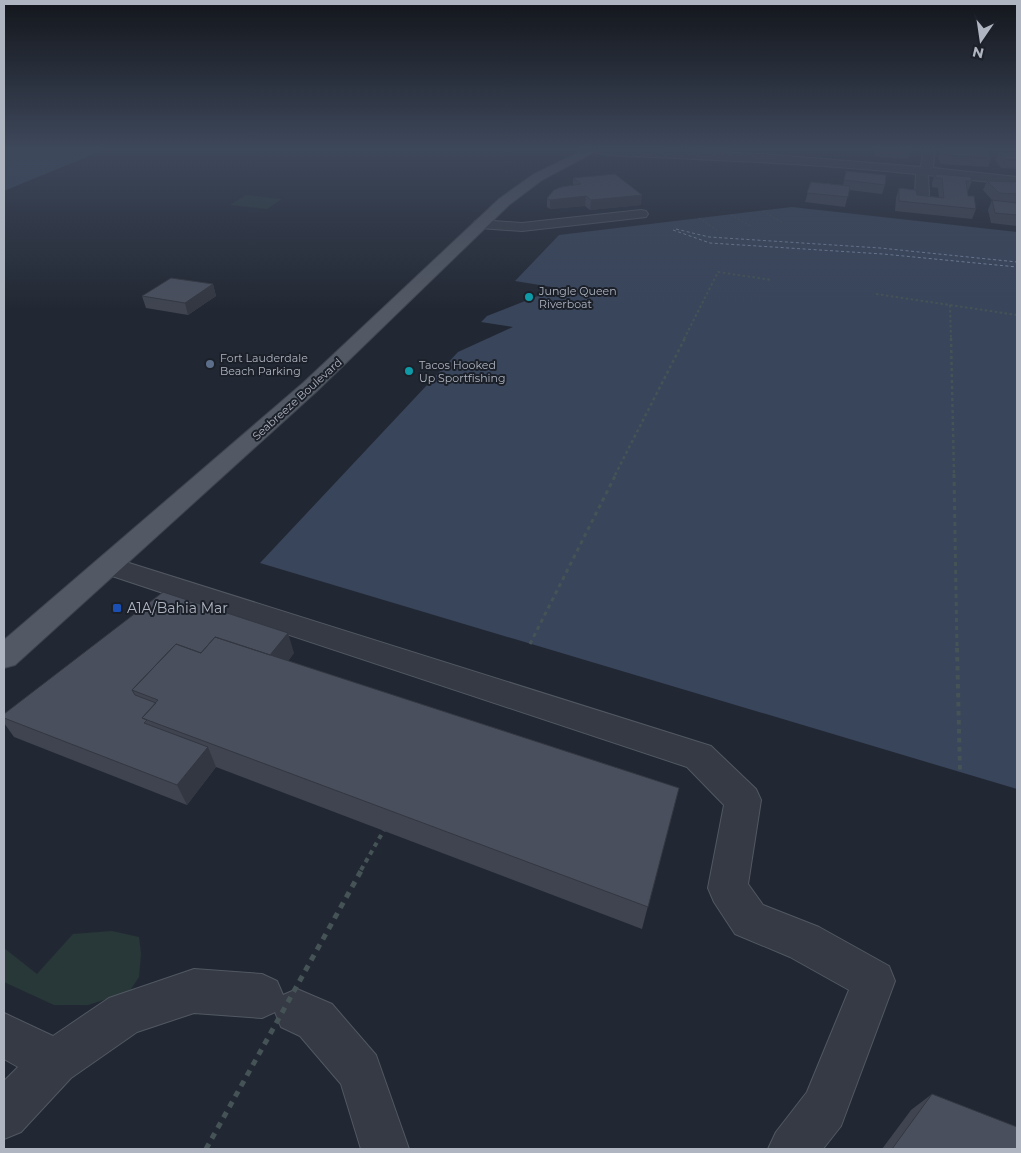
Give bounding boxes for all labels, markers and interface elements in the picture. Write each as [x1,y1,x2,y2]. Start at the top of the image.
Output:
north arrow [956,15,1006,65]
text: N [971,43,986,63]
place label: Jungle Queen Riverboat [538,284,617,311]
marker: Jungle Queen Riverboat [523,291,535,303]
place label: Fort Lauderdale Beach Parking [220,351,308,378]
street label: Seabreeze Boulevard [249,355,345,443]
marker: Fort Lauderdale Beach Parking [204,358,216,370]
place label: Tacos Hooked Up Sportfishing [419,358,506,385]
marker: Tacos Hooked Up Sportfishing [403,365,415,377]
place label: A1A/Bahia Mar [127,599,228,617]
marker: A1A/Bahia Mar [111,602,123,614]

